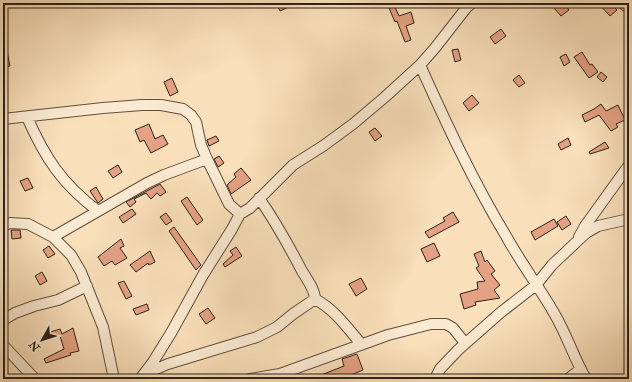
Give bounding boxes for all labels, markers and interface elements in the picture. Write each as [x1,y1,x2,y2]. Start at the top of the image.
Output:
north arrow [22,320,62,360]
text: N [26,337,43,355]

